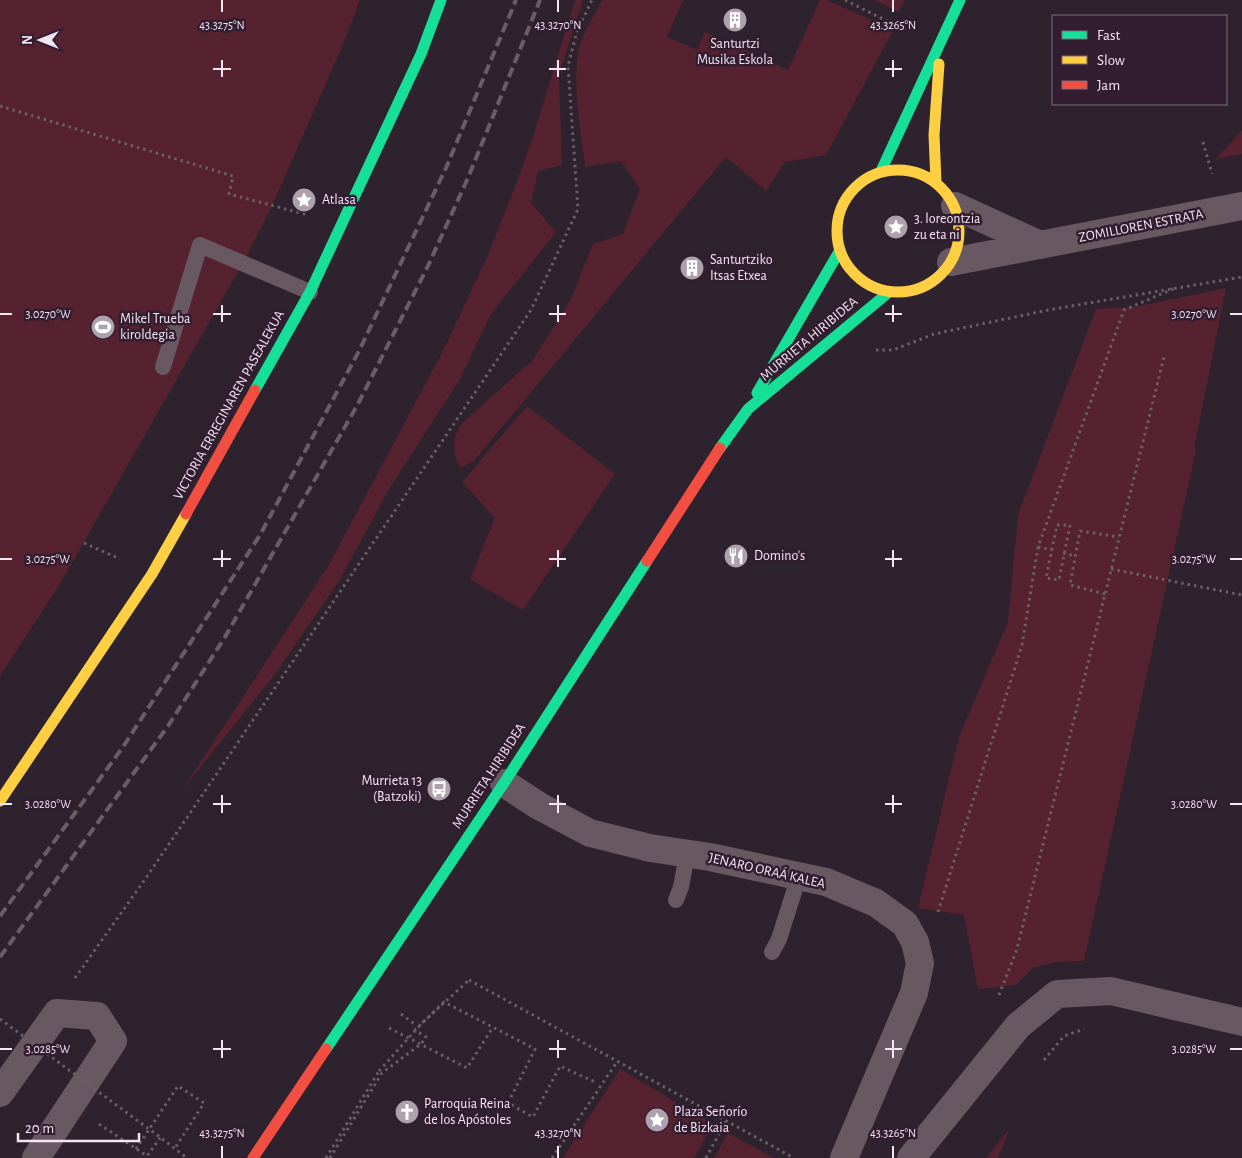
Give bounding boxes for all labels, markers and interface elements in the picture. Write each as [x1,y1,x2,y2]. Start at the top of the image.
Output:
building icon: Santurtzi Musika Eskola [722,7,748,33]
north arrow [15,15,65,65]
legend [1052,15,1227,105]
text: 43.3275°N [199,19,245,31]
text: 43.3270°N [535,19,581,31]
text: 43.3265°N [870,19,916,31]
text: Fast [1097,28,1121,43]
text: N [21,35,35,45]
place label: Santurtzi Musika Eskola [697,37,774,67]
text: Slow [1097,53,1125,68]
text: Jam [1097,78,1120,93]
place icon: Atlasa [291,187,317,213]
place label: Atlasa [322,193,356,207]
street label: ZOMILLOREN ESTRATA [1077,207,1205,245]
place label: 3. loreontzia zu eta ni [914,212,981,242]
place icon: 3. loreontzia zu eta ni [883,214,909,240]
place label: Santurtziko Itsas Etxea [710,253,773,283]
building icon: Santurtziko Itsas Etxea [679,255,705,281]
street label: MURRIETA HIRIBIDEA [758,294,860,384]
text: 3.0270°W [25,308,71,320]
street label: VICTORIA ERREGINAREN PASEALEKUA [171,308,287,502]
text: 3.0270°W [1171,308,1217,320]
place label: Mikel Trueba kiroldegia [120,312,191,342]
sports icon: Mikel Trueba kiroldegia [90,314,116,340]
restaurant icon: Domino's [723,543,749,569]
place label: Domino's [754,549,805,563]
text: 3.0275°W [26,553,70,565]
text: 3.0275°W [1172,553,1216,565]
street label: MURRIETA HIRIBIDEA [450,721,528,831]
place label: Murrieta 13 (Batzoki) [362,774,422,804]
bus stop icon: Murrieta 13 (Batzoki) [426,776,452,802]
text: 3.0280°W [25,798,71,810]
text: 3.0280°W [1171,798,1217,810]
street label: JENARO ORAÁ KALEA [707,848,827,891]
text: 3.0285°W [26,1043,71,1055]
text: 3.0285°W [1172,1043,1217,1055]
place label: Parroquia Reina de los Apóstoles [424,1097,511,1127]
church icon: Parroquia Reina de los Apóstoles [394,1099,420,1125]
place label: Plaza Señorío de Bizkaia [674,1105,747,1135]
place icon: Plaza Señorío de Bizkaia [644,1107,670,1133]
scale bar [18,1110,139,1142]
text: 20 m [25,1121,54,1136]
text: 43.3275°N [199,1127,245,1139]
text: 43.3270°N [535,1127,581,1139]
text: 43.3265°N [870,1127,916,1139]

